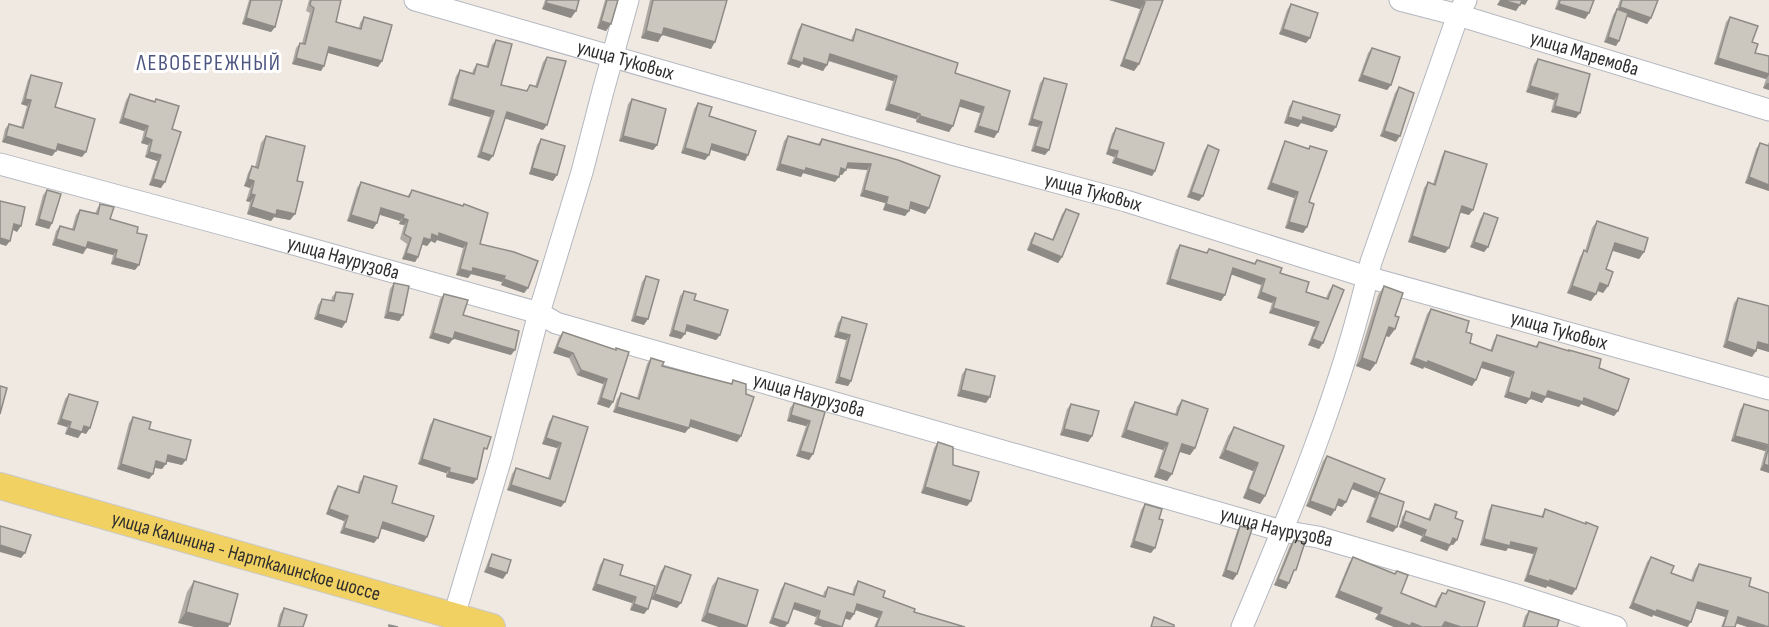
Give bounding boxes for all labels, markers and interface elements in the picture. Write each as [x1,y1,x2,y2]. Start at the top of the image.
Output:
street label: улица Маремова [1527,26,1642,81]
street label: улица Туковых [574,35,677,86]
district label: ЛЕВОБЕРЕЖНЫЙ [136,50,281,77]
street label: улица Туковых [1042,168,1145,217]
street label: улица Наурузова [285,231,402,285]
street label: улица Туковых [1508,306,1611,356]
street label: улица Наурузова [750,368,868,423]
street label: улица Наурузова [1217,502,1336,553]
street label: улица Калинина - Нарткалинское шоссе [109,507,383,606]

